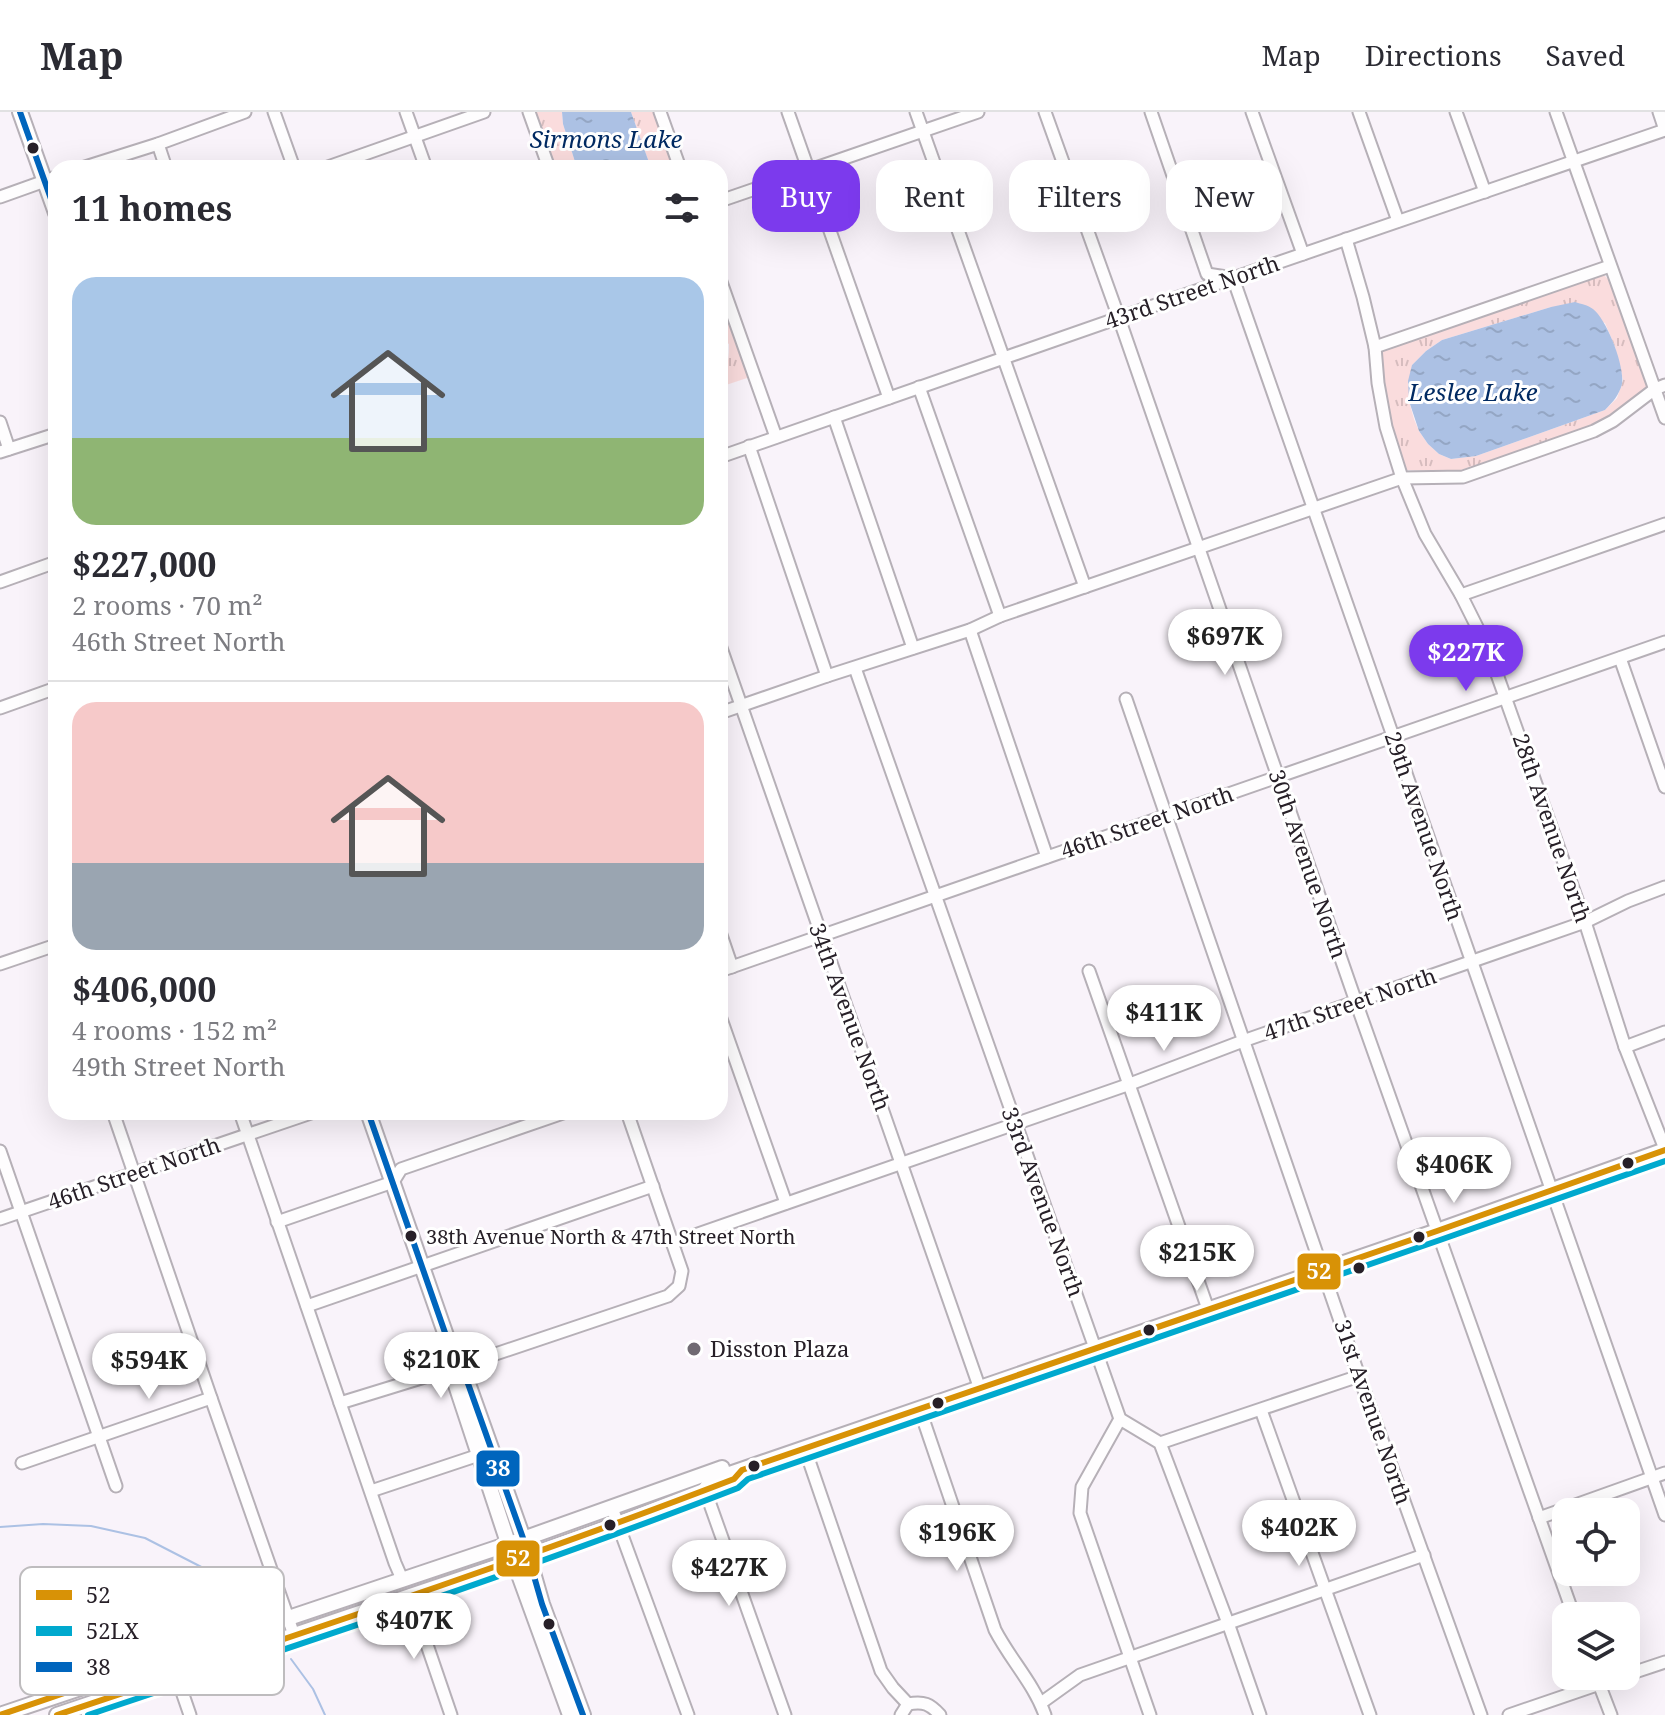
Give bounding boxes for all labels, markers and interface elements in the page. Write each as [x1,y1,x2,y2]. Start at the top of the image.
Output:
text: Map [40,29,124,81]
text: Map [1261,36,1321,74]
text: Directions [1365,36,1502,74]
text: Saved [1546,36,1625,74]
water label: Sirmons Lake [530,122,682,155]
unlabelled marker [25,140,41,156]
chip: Buy [752,160,860,232]
chip: Rent [876,160,993,232]
chip: Filters [1009,160,1150,232]
chip: New [1166,160,1282,232]
text: 11 homes [72,185,232,231]
icon: filters [660,186,704,230]
street label: 43rd Street North [1100,247,1283,335]
icon: home [316,329,460,473]
water label: Leslee Lake [1408,375,1538,408]
text: $227,000 [72,541,216,587]
text: 2 rooms · 70 m² [72,587,263,623]
pin: $697K [1169,609,1281,677]
text: $697K [1186,617,1264,653]
text: 46th Street North [72,623,286,659]
pin: $227K [1410,625,1522,693]
text: $227K [1427,633,1505,669]
street label: 29th Avenue North [1379,727,1471,924]
street label: 28th Avenue North [1507,729,1599,926]
icon: home [316,754,460,898]
street label: 30th Avenue North [1263,765,1355,962]
street label: 46th Street North [1056,777,1237,865]
street label: 34th Avenue North [803,919,899,1115]
street label: 47th Street North [1259,959,1440,1047]
text: $406,000 [72,966,216,1012]
pin: $411K [1108,985,1220,1053]
text: $411K [1125,993,1203,1029]
text: 4 rooms · 152 m² [72,1012,277,1048]
text: 49th Street North [72,1048,286,1084]
street label: 33rd Avenue North [996,1103,1092,1301]
street label: 46th Street North [43,1128,224,1216]
pin: $406K [1398,1137,1510,1205]
text: $406K [1415,1145,1493,1181]
unlabelled marker [1620,1155,1636,1171]
place label: 38th Avenue North & 47th Street North [426,1223,796,1250]
pin: $215K [1141,1225,1253,1293]
marker: 38th Avenue North & 47th Street North [403,1228,419,1244]
unlabelled marker [1411,1229,1427,1245]
text: $215K [1158,1233,1236,1269]
line badge: 52 [1296,1252,1342,1291]
text: 52 [1307,1255,1331,1285]
unlabelled marker [1351,1260,1367,1276]
street label: 31st Avenue North [1328,1315,1420,1508]
unlabelled marker [1141,1322,1157,1338]
pin: $210K [385,1332,497,1400]
pin: $594K [93,1333,205,1401]
place label: Disston Plaza [710,1333,849,1363]
text: $210K [402,1340,480,1376]
marker: Disston Plaza [685,1340,703,1358]
text: $594K [110,1341,188,1377]
unlabelled marker [930,1395,946,1411]
line badge: 38 [475,1449,521,1488]
text: 38 [486,1452,510,1482]
unlabelled marker [746,1458,762,1474]
map controls [1552,1498,1640,1690]
button: locate [1552,1498,1640,1586]
pin: $402K [1243,1500,1355,1568]
pin: $196K [901,1505,1013,1573]
text: $402K [1260,1508,1338,1544]
text: $196K [918,1513,996,1549]
unlabelled marker [602,1517,618,1533]
line badge: 52 [495,1539,541,1578]
pin: $427K [673,1540,785,1608]
text: 52 [506,1542,530,1572]
text: $427K [690,1548,768,1584]
legend [20,1567,284,1695]
text: 52 [86,1579,111,1609]
pin: $407K [358,1593,470,1661]
text: $407K [375,1601,453,1637]
button: layers [1552,1602,1640,1690]
text: 52LX [86,1615,139,1645]
unlabelled marker [541,1616,557,1632]
text: 38 [86,1651,111,1681]

